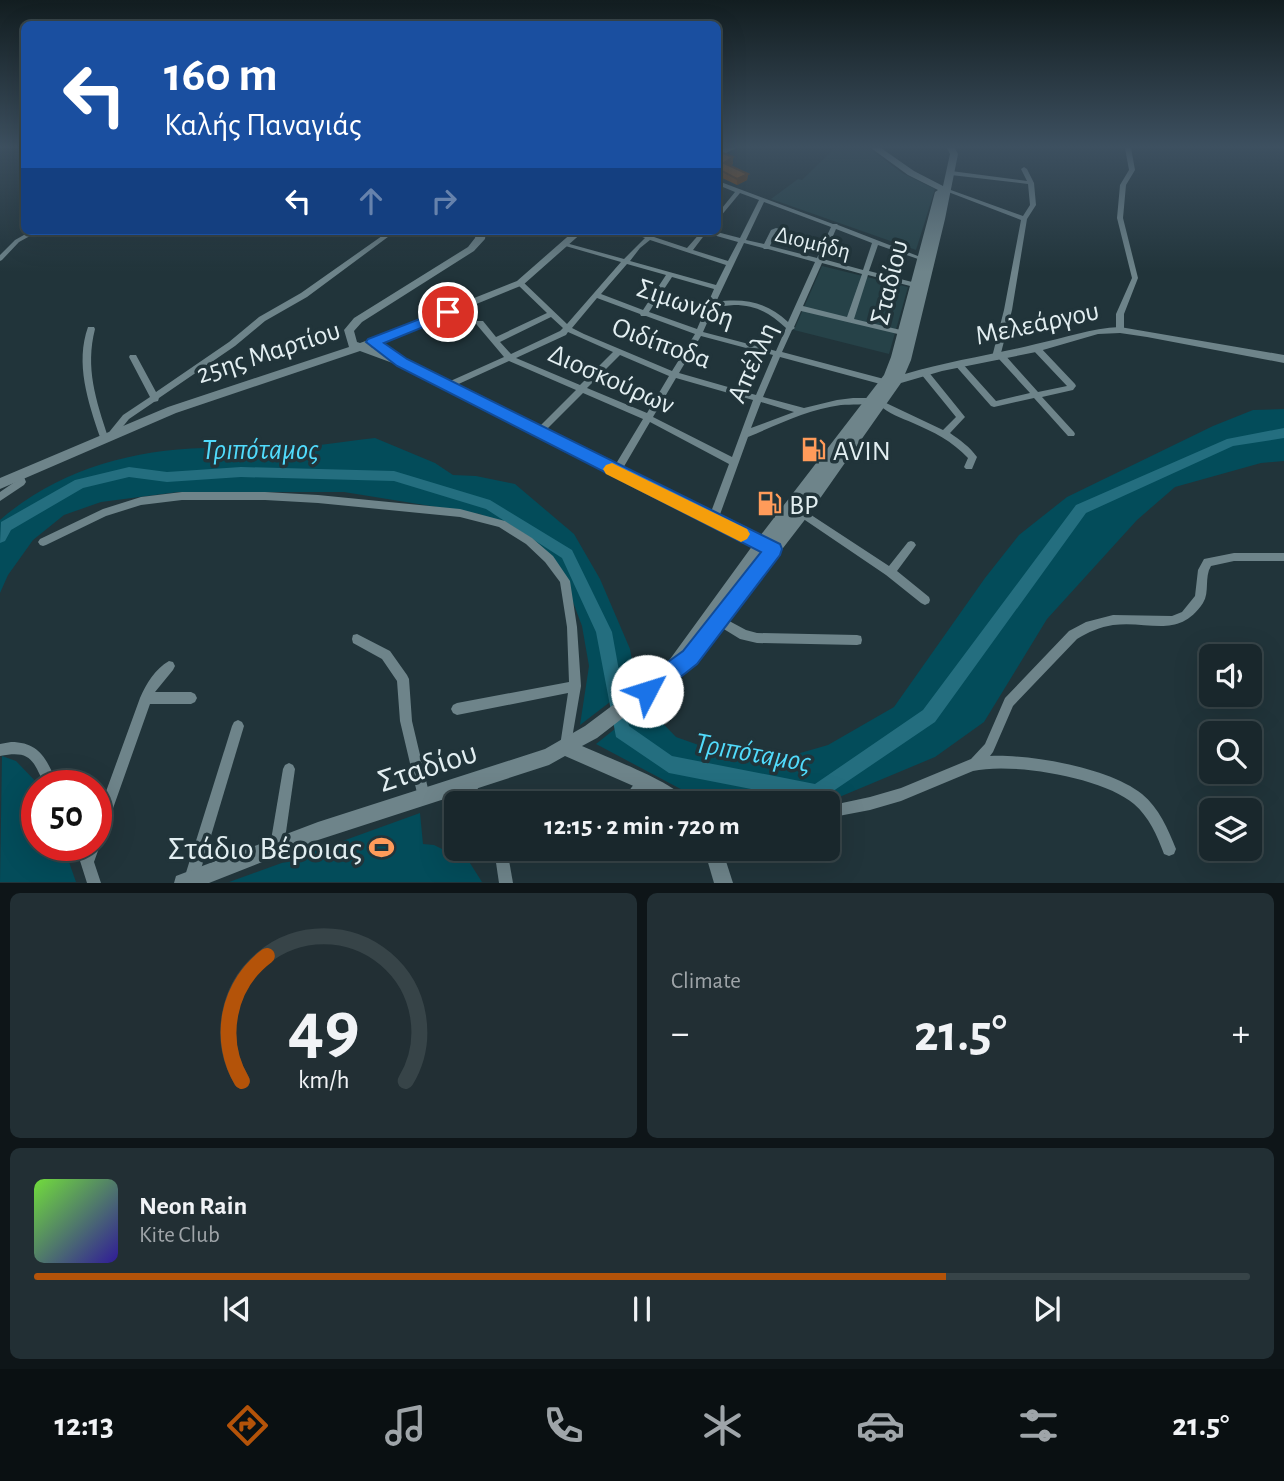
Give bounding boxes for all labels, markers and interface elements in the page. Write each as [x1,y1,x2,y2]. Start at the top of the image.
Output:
icon: left [49,49,140,140]
text: 160 m [164,51,278,100]
text: Καλής Παναγιάς [164,109,362,141]
icon: left [279,182,317,220]
icon: ahead [352,182,390,220]
icon: right [425,182,463,220]
street label: Διομήδη [773,223,853,264]
street label: Σταδίου [866,237,914,328]
street label: Σιμωνίδη [633,274,738,334]
pin [418,282,478,342]
icon: arrive [429,293,467,331]
street label: Μελεάργου [973,297,1102,351]
street label: Οιδίποδα [608,313,714,375]
street label: 25ης Μαρτίου [193,316,344,389]
street label: Απέλλη [723,318,783,407]
street label: Διοσκούρων [544,340,678,420]
water label: Τριπόταμος [201,435,319,465]
fuel station icon: AVIN [799,436,827,464]
place label: AVIN [833,438,891,466]
fuel station icon: BP [755,490,783,518]
place label: BP [789,492,819,520]
map controls [1199,644,1262,861]
button: sound [1199,644,1262,707]
position arrow [610,654,684,728]
button: search [1199,721,1262,784]
water label: Τριπόταμος [693,728,814,778]
street label: Σταδίου [374,736,482,799]
speed limit sign: 50 [21,770,112,861]
button: layers [1199,798,1262,861]
text: 12:15 · 2 min · 720 m [544,813,740,839]
place label: Στάδιο Βέροιας [168,833,362,866]
sports icon: Στάδιο Βέροιας [368,833,396,861]
text: Climate [671,970,741,993]
text: 49 [288,994,359,1067]
text: 21.5° [914,1008,1007,1060]
text: − [671,1015,689,1053]
text: + [1232,1015,1250,1053]
text: km/h [298,1068,349,1093]
text: Neon Rain [139,1193,247,1219]
text: Kite Club [139,1224,220,1247]
icon: previous [218,1290,256,1328]
icon: pause [623,1290,661,1328]
icon: next [1028,1290,1066,1328]
icon: directions [223,1401,272,1450]
icon: music [381,1401,430,1450]
icon: phone [539,1401,588,1450]
icon: climate [698,1401,747,1450]
icon: car [856,1401,905,1450]
icon: filters [1014,1401,1063,1450]
text: 12:13 [55,1409,114,1441]
text: 21.5° [1172,1409,1229,1441]

